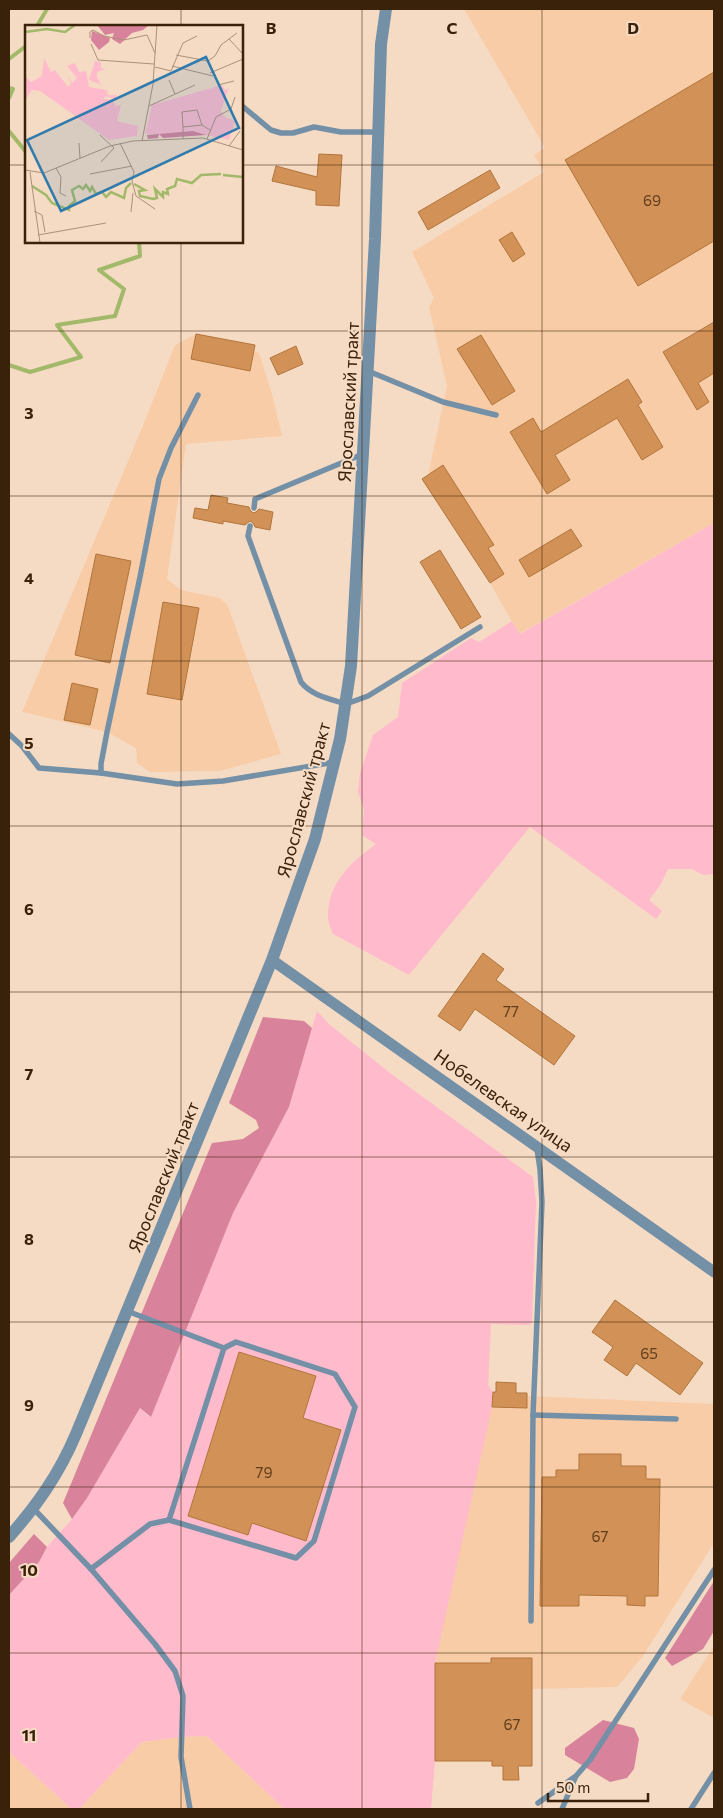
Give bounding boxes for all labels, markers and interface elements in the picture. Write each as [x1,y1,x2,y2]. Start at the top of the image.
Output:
text: B [266,18,277,37]
text: C [447,18,458,37]
text: D [627,18,639,37]
inset map [25,25,242,242]
house number: 69 [643,191,661,209]
street label: Ярославский тракт [333,321,363,483]
text: 3 [24,403,34,422]
text: 4 [24,568,34,587]
street label: Ярославский тракт [272,719,335,880]
text: 5 [24,733,34,752]
text: 6 [24,899,34,918]
house number: 77 [503,1002,519,1020]
street label: Нобелевская улица [430,1044,577,1156]
text: 7 [25,1064,34,1083]
street label: Ярославский тракт [123,1098,204,1255]
text: 8 [24,1229,34,1248]
house number: 65 [640,1344,658,1362]
text: 9 [24,1395,34,1414]
house number: 79 [256,1463,272,1481]
house number: 67 [592,1527,609,1545]
text: 10 [20,1560,38,1579]
house number: 67 [504,1715,521,1733]
text: 11 [22,1725,36,1744]
scale bar [548,1770,648,1802]
text: 50 m [556,1778,590,1796]

